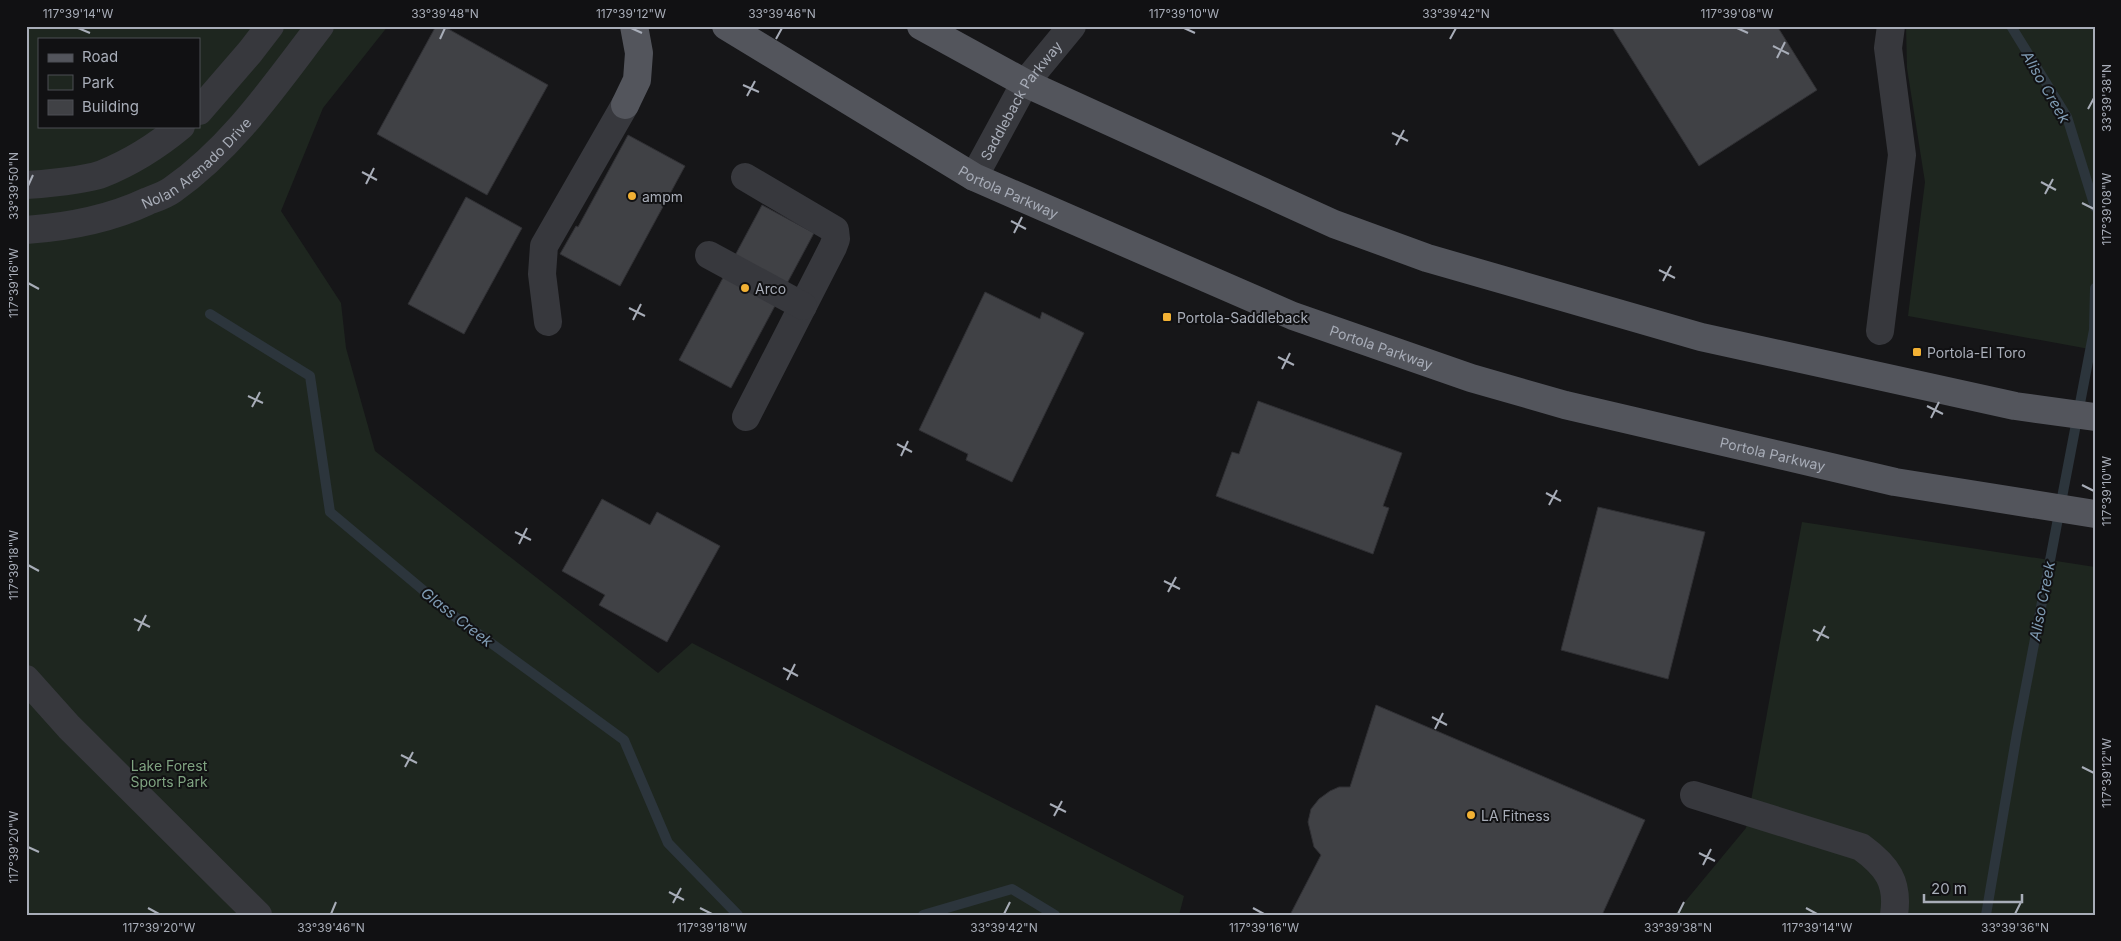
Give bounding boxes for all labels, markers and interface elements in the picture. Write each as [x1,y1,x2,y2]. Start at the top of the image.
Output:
text: 117°39'14"W [43,6,113,21]
text: 33°39'48"N [411,6,479,21]
text: 117°39'12"W [596,6,666,21]
text: 33°39'46"N [748,6,816,21]
text: 117°39'10"W [1149,6,1219,21]
text: 33°39'42"N [1422,6,1490,21]
text: 117°39'08"W [1701,6,1774,21]
street label: Saddleback Parkway [976,37,1065,163]
legend [38,38,200,128]
water label: Aliso Creek [2017,46,2075,127]
text: Road [82,47,118,66]
text: 33°39'38"N [2099,64,2114,132]
text: Park [82,73,115,92]
text: Building [82,97,139,116]
street label: Nolan Arenado Drive [138,113,254,212]
text: 33°39'50"N [6,152,21,220]
street label: Portola Parkway [956,161,1061,221]
text: 117°39'08"W [2099,172,2114,245]
place label: ampm [642,188,683,205]
marker: ampm [626,190,638,202]
text: 117°39'16"W [6,248,21,318]
place label: Arco [755,280,786,297]
marker: Arco [739,282,751,294]
place label: Portola-Saddleback [1177,309,1308,326]
marker: Portola-Saddleback [1161,311,1173,323]
street label: Portola Parkway [1328,321,1435,373]
place label: Portola-El Toro [1927,344,2026,361]
marker: Portola-El Toro [1911,346,1923,358]
street label: Portola Parkway [1718,433,1827,474]
text: 117°39'10"W [2099,456,2114,526]
text: 117°39'18"W [6,530,21,600]
water label: Aliso Creek [2025,559,2059,643]
water label: Glass Creek [417,583,497,651]
text: 117°39'12"W [2099,738,2114,808]
park label: Lake Forest Sports Park [130,757,208,790]
place label: LA Fitness [1481,807,1550,824]
marker: LA Fitness [1465,809,1477,821]
text: 117°39'20"W [6,810,21,883]
scale bar [1924,871,2021,903]
text: 20 m [1931,879,1967,898]
text: 117°39'20"W [123,920,196,935]
text: 33°39'46"N [297,920,365,935]
text: 117°39'18"W [677,920,747,935]
text: 33°39'42"N [970,920,1038,935]
text: 117°39'16"W [1229,920,1299,935]
text: 33°39'38"N [1644,920,1712,935]
text: 117°39'14"W [1782,920,1852,935]
text: 33°39'36"N [1981,920,2049,935]

